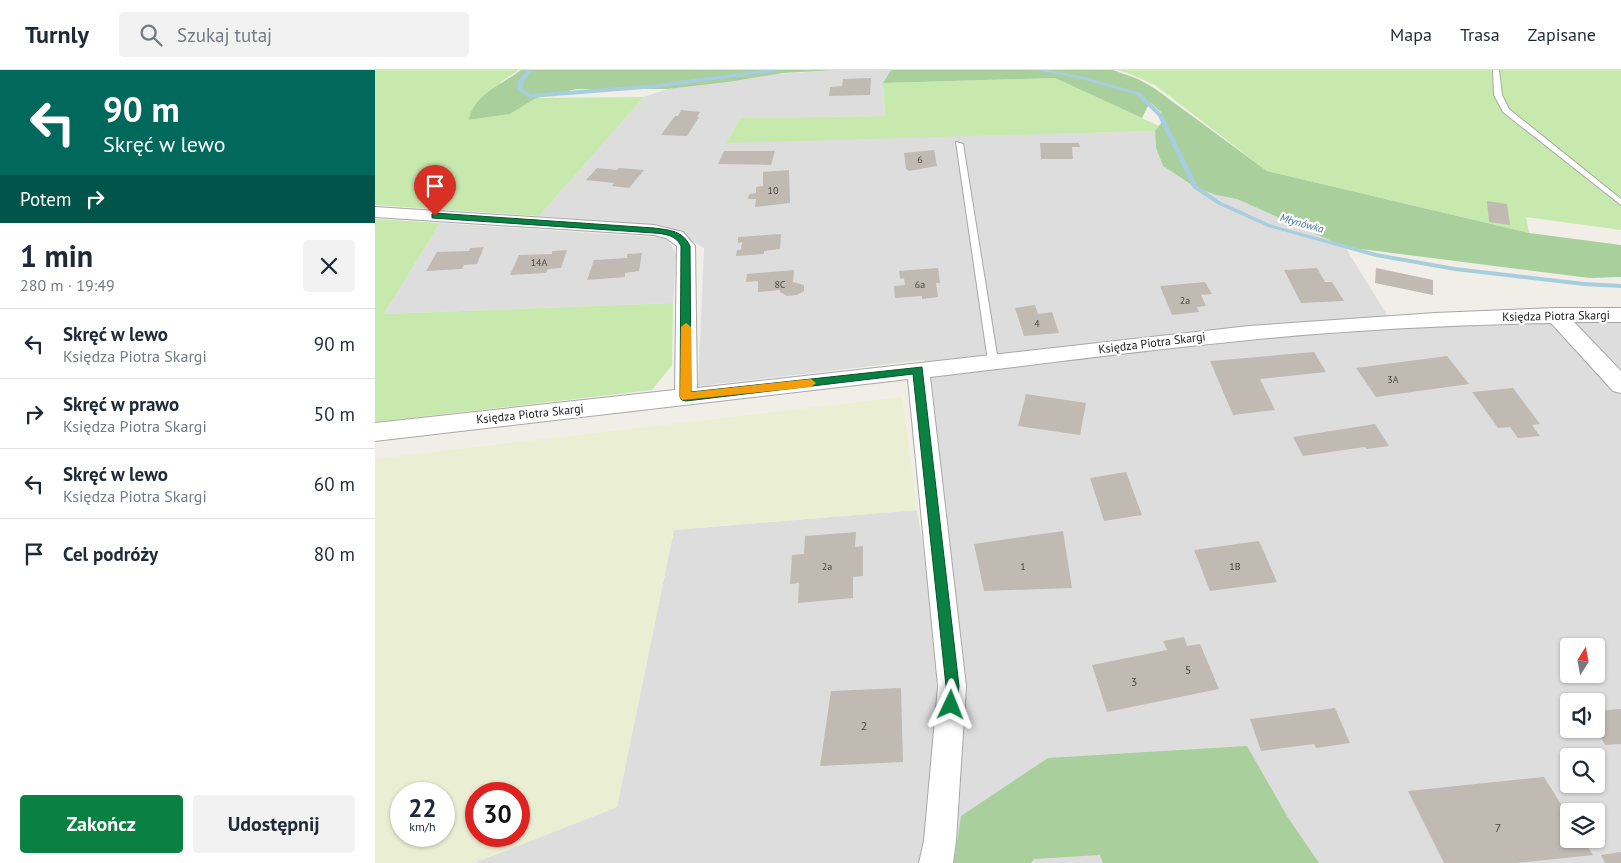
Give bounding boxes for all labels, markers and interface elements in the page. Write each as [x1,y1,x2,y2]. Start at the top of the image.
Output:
search box [119,12,469,57]
text: Turnly [25,19,89,50]
icon: search [137,21,165,49]
text: Szukaj tutaj [177,23,272,47]
text: Mapa [1390,23,1432,46]
text: Trasa [1460,23,1500,46]
text: Zapisane [1528,23,1596,46]
text: 90 m [103,86,180,132]
icon: left [20,90,85,155]
text: Skręć w lewo [103,130,226,158]
house number: 6 [917,153,923,166]
pin [414,165,456,216]
icon: arrive [421,172,449,200]
house number: 10 [768,184,779,197]
icon: right [81,185,109,213]
text: Potem [20,187,71,211]
water label: Młynówka [1279,210,1326,236]
text: 1 min [20,236,93,275]
button: close [303,240,355,292]
house number: 14A [531,256,548,269]
text: 280 m · 19:49 [20,275,115,295]
house number: 8C [774,278,786,291]
house number: 6a [915,278,925,291]
house number: 2a [1180,294,1190,307]
street label: Księdza Piotra Skargi [1502,307,1610,324]
house number: 4 [1034,317,1040,330]
text: Skręć w lewo [63,322,168,346]
street label: Księdza Piotra Skargi [1098,328,1206,357]
icon: left [20,330,48,358]
text: 90 m [314,332,355,356]
text: Księdza Piotra Skargi [63,346,207,366]
house number: 3A [1387,373,1399,386]
text: Skręć w prawo [63,392,179,416]
icon: right [20,400,48,428]
street label: Księdza Piotra Skargi [476,400,584,427]
text: 50 m [314,402,355,426]
text: Księdza Piotra Skargi [63,416,207,436]
text: Skręć w lewo [63,462,168,486]
icon: left [20,470,48,498]
text: 60 m [314,472,355,496]
text: Księdza Piotra Skargi [63,486,207,506]
icon: arrive [20,540,48,568]
text: Cel podróży [63,542,158,566]
text: 80 m [314,542,355,566]
house number: 2a [822,560,832,573]
house number: 1 [1020,560,1026,573]
house number: 1B [1229,560,1241,573]
north arrow [1560,638,1605,682]
map controls [1560,638,1605,848]
house number: 5 [1185,662,1191,677]
house number: 3 [1131,674,1137,689]
position arrow [924,678,976,730]
button: sound [1560,693,1605,738]
house number: 2 [861,718,867,733]
button: search [1560,748,1605,793]
speed limit sign: 30 [465,782,530,847]
text: 22 [408,792,437,824]
button: Zakończ [20,795,183,853]
button: Udostępnij [193,795,355,853]
button: layers [1560,803,1605,848]
text: km/h [409,819,436,834]
house number: 7 [1495,820,1501,835]

